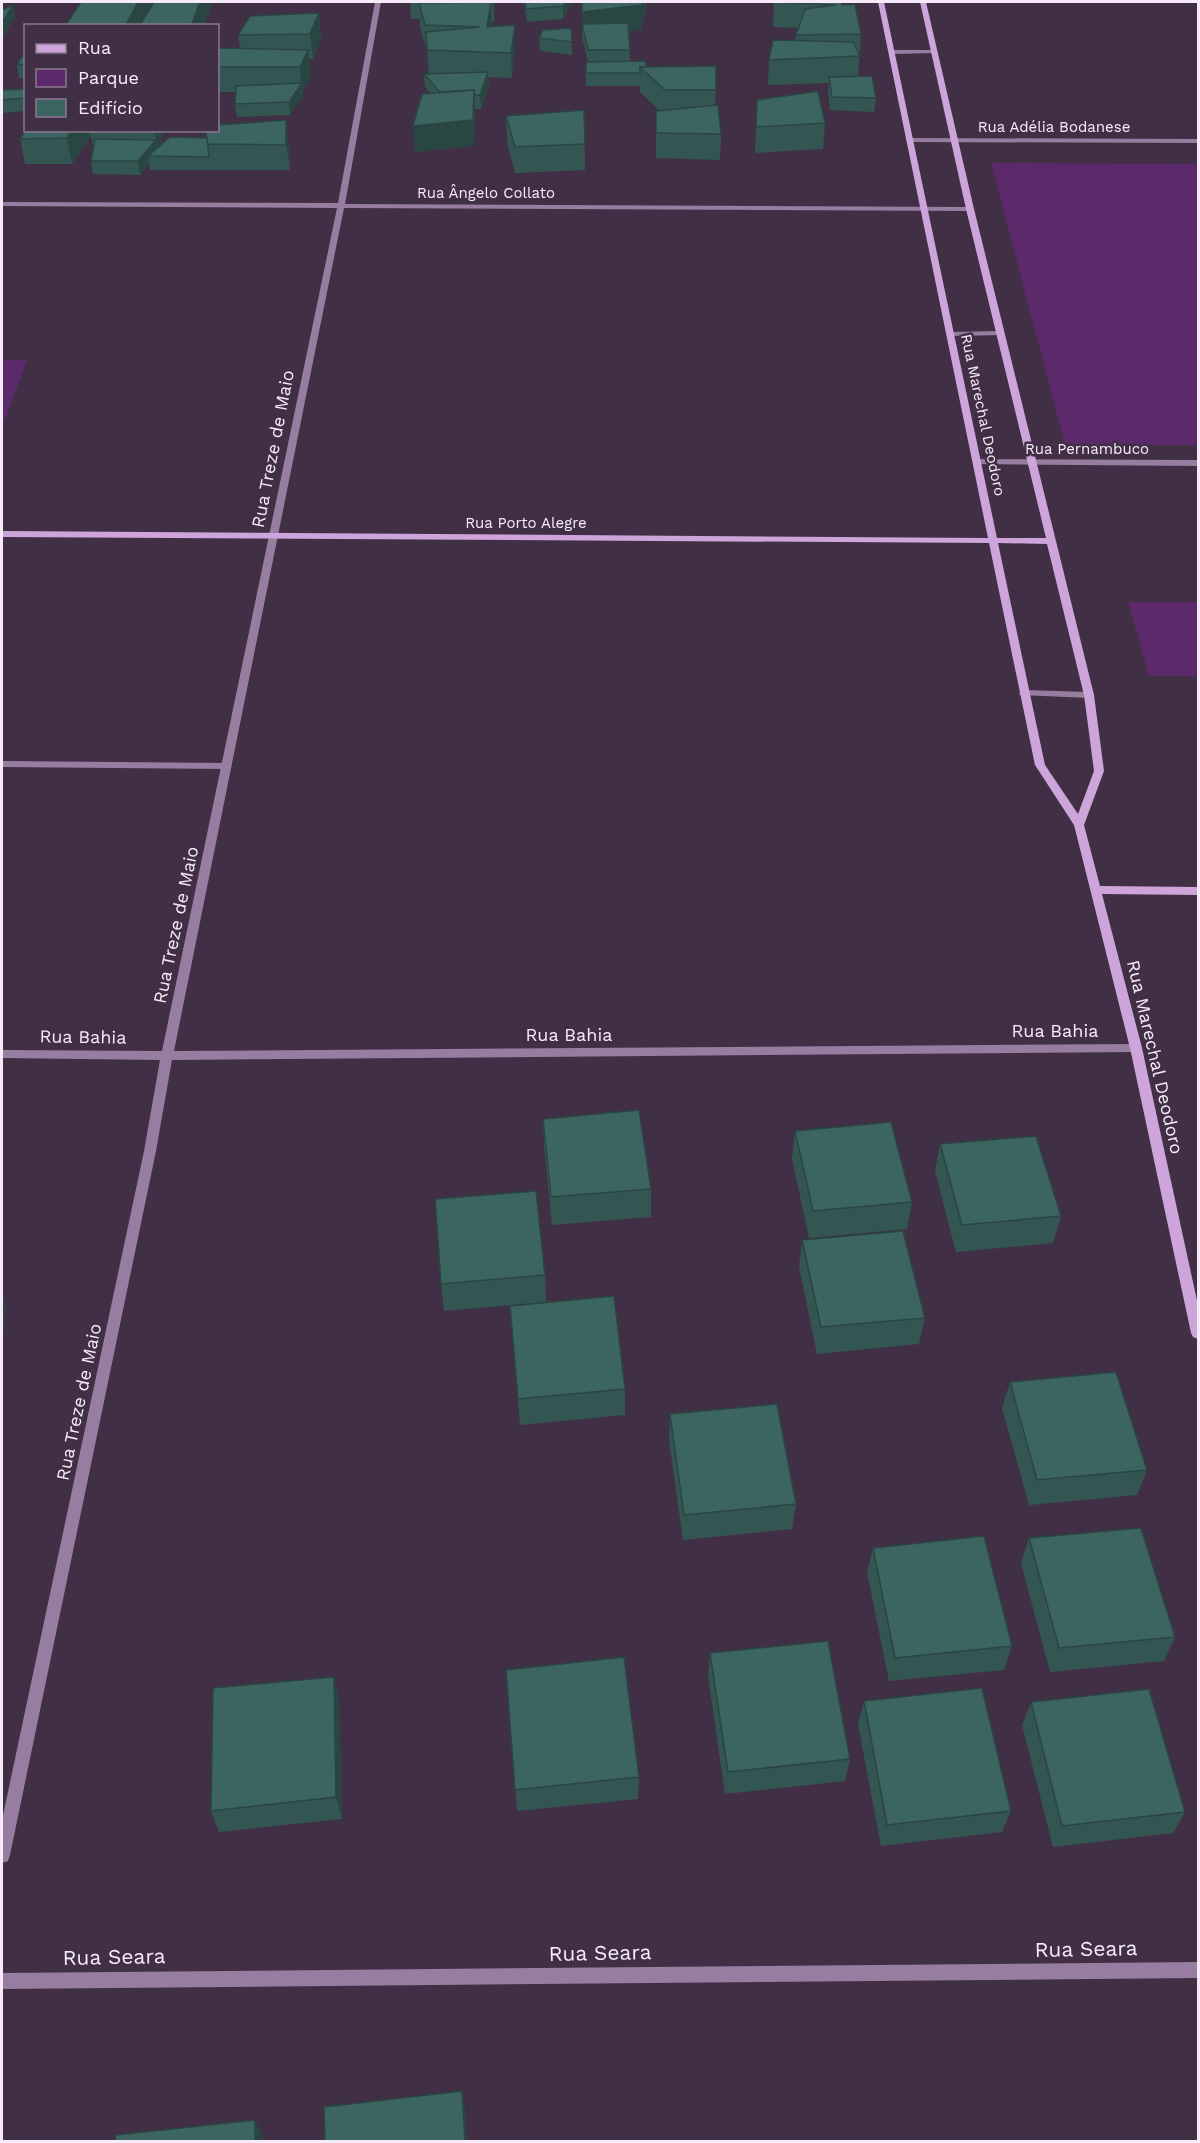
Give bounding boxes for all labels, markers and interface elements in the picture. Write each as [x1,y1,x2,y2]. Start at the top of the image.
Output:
legend [24,24,219,132]
text: Rua [78,37,111,58]
text: Parque [78,67,139,88]
text: Edifício [78,97,143,118]
street label: Rua Adélia Bodanese [978,118,1130,136]
street label: Rua Ângelo Collato [417,184,555,202]
street label: Rua Marechal Deodoro [957,332,1009,498]
street label: Rua Treze de Maio [247,368,298,530]
street label: Rua Pernambuco [1025,440,1149,458]
street label: Rua Porto Alegre [465,514,587,532]
street label: Rua Treze de Maio [149,844,202,1005]
street label: Rua Marechal Deodoro [1123,958,1188,1156]
street label: Rua Bahia [1012,1020,1098,1041]
street label: Rua Bahia [526,1024,612,1045]
street label: Rua Bahia [39,1025,127,1048]
street label: Rua Treze de Maio [52,1321,105,1482]
street label: Rua Seara [1034,1935,1138,1962]
street label: Rua Seara [548,1939,652,1966]
street label: Rua Seara [62,1943,166,1970]

